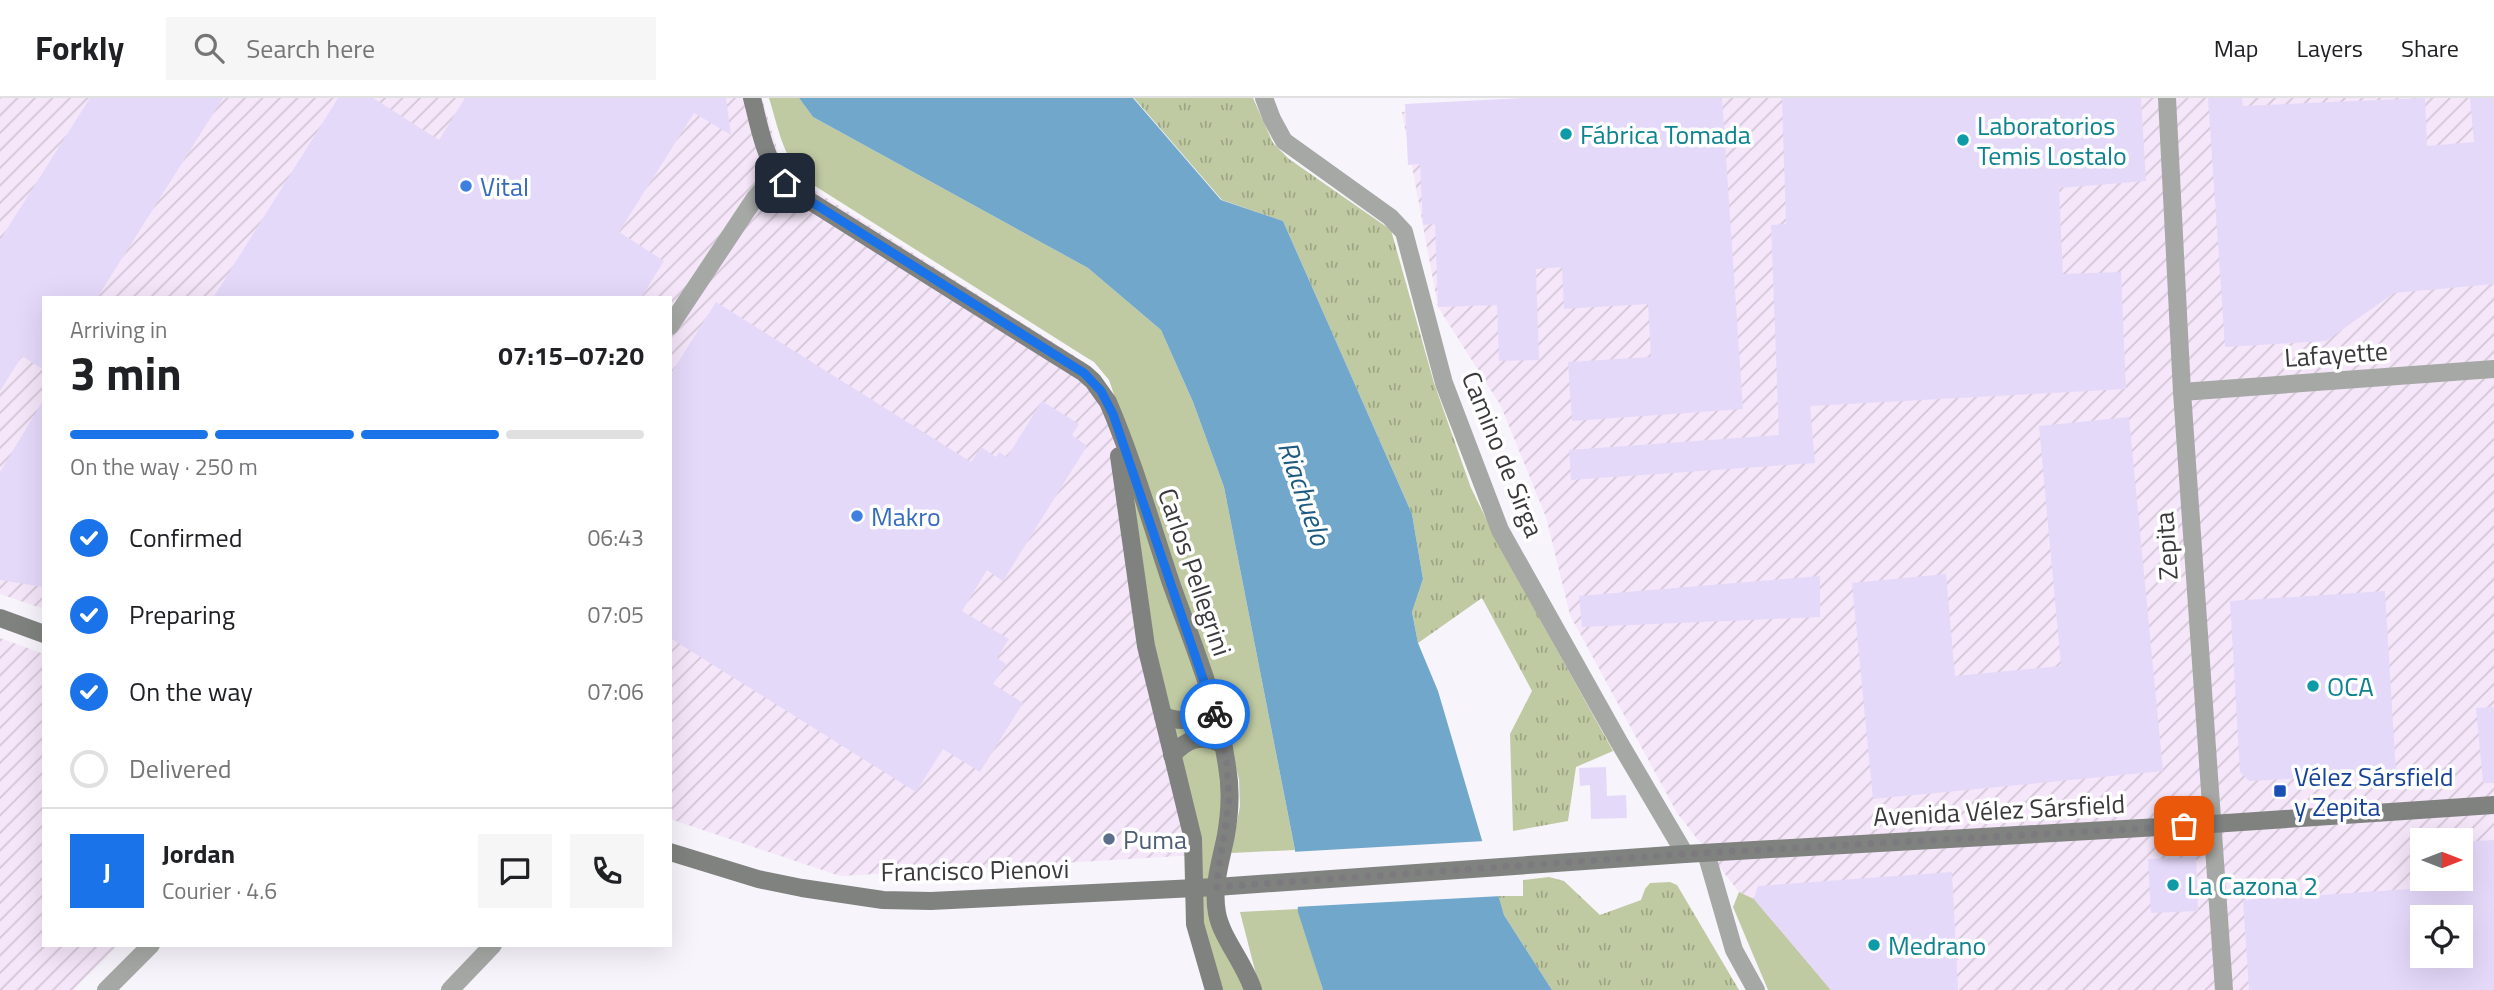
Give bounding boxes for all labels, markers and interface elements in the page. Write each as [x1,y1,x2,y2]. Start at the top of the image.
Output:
search box [166,17,656,80]
text: Forkly [35,23,124,73]
icon: search [190,29,228,67]
text: Search here [246,29,375,68]
text: Map [2214,30,2259,66]
text: Layers [2297,30,2363,66]
text: Share [2401,30,2459,66]
place label: Laboratorios Temis Lostalo [1977,106,2127,175]
place label: Fábrica Tomada [1580,115,1751,154]
marker: Fábrica Tomada [1558,126,1574,142]
marker: Laboratorios Temis Lostalo [1955,132,1971,148]
pin [755,153,815,213]
icon: home [766,164,804,202]
place label: Vital [480,167,529,206]
marker: Vital [458,178,474,194]
text: Arriving in [70,312,167,347]
street label: Lafayette [2283,331,2389,377]
text: 07:15–07:20 [498,336,644,375]
text: 3 min [70,338,182,408]
street label: Camino de Sirga [1452,365,1554,543]
water label: Riachuelo [1267,435,1343,552]
text: On the way · 250 m [70,449,258,484]
street label: Carlos Pellegrini [1148,483,1242,661]
place label: Makro [871,497,941,536]
marker: Makro [849,508,865,524]
street label: Zepita [2144,511,2188,581]
text: Confirmed [129,518,243,557]
icon: check [70,519,108,557]
text: 06:43 [587,520,644,555]
text: Preparing [129,595,235,634]
icon: check [70,596,108,634]
text: 07:05 [587,597,644,632]
place label: OCA [2327,667,2374,706]
text: On the way [129,672,253,711]
icon: check [70,673,108,711]
text: 07:06 [587,674,644,709]
marker: OCA [2305,678,2321,694]
courier [1180,679,1250,749]
icon: bike [1196,695,1234,733]
text: Delivered [129,749,232,788]
place label: Vélez Sársfield y Zepita [2294,757,2454,826]
marker: Vélez Sársfield y Zepita [2272,783,2288,799]
street label: Avenida Vélez Sársfield [1872,784,2126,836]
pin [2154,796,2214,856]
icon: bag [2165,807,2203,845]
place label: Puma [1123,820,1187,859]
north arrow [2410,828,2473,891]
map controls [2410,828,2473,968]
marker: Puma [1101,831,1117,847]
text: Jordan [162,834,235,873]
button: chat [478,834,552,908]
button: phone [570,834,644,908]
street label: Francisco Pienovi [880,849,1070,891]
text: J [103,852,111,891]
place label: La Cazona 2 [2187,866,2318,905]
text: Courier · 4.6 [162,873,277,908]
marker: La Cazona 2 [2165,877,2181,893]
button: locate [2410,905,2473,968]
place label: Medrano [1888,926,1986,965]
marker: Medrano [1866,937,1882,953]

